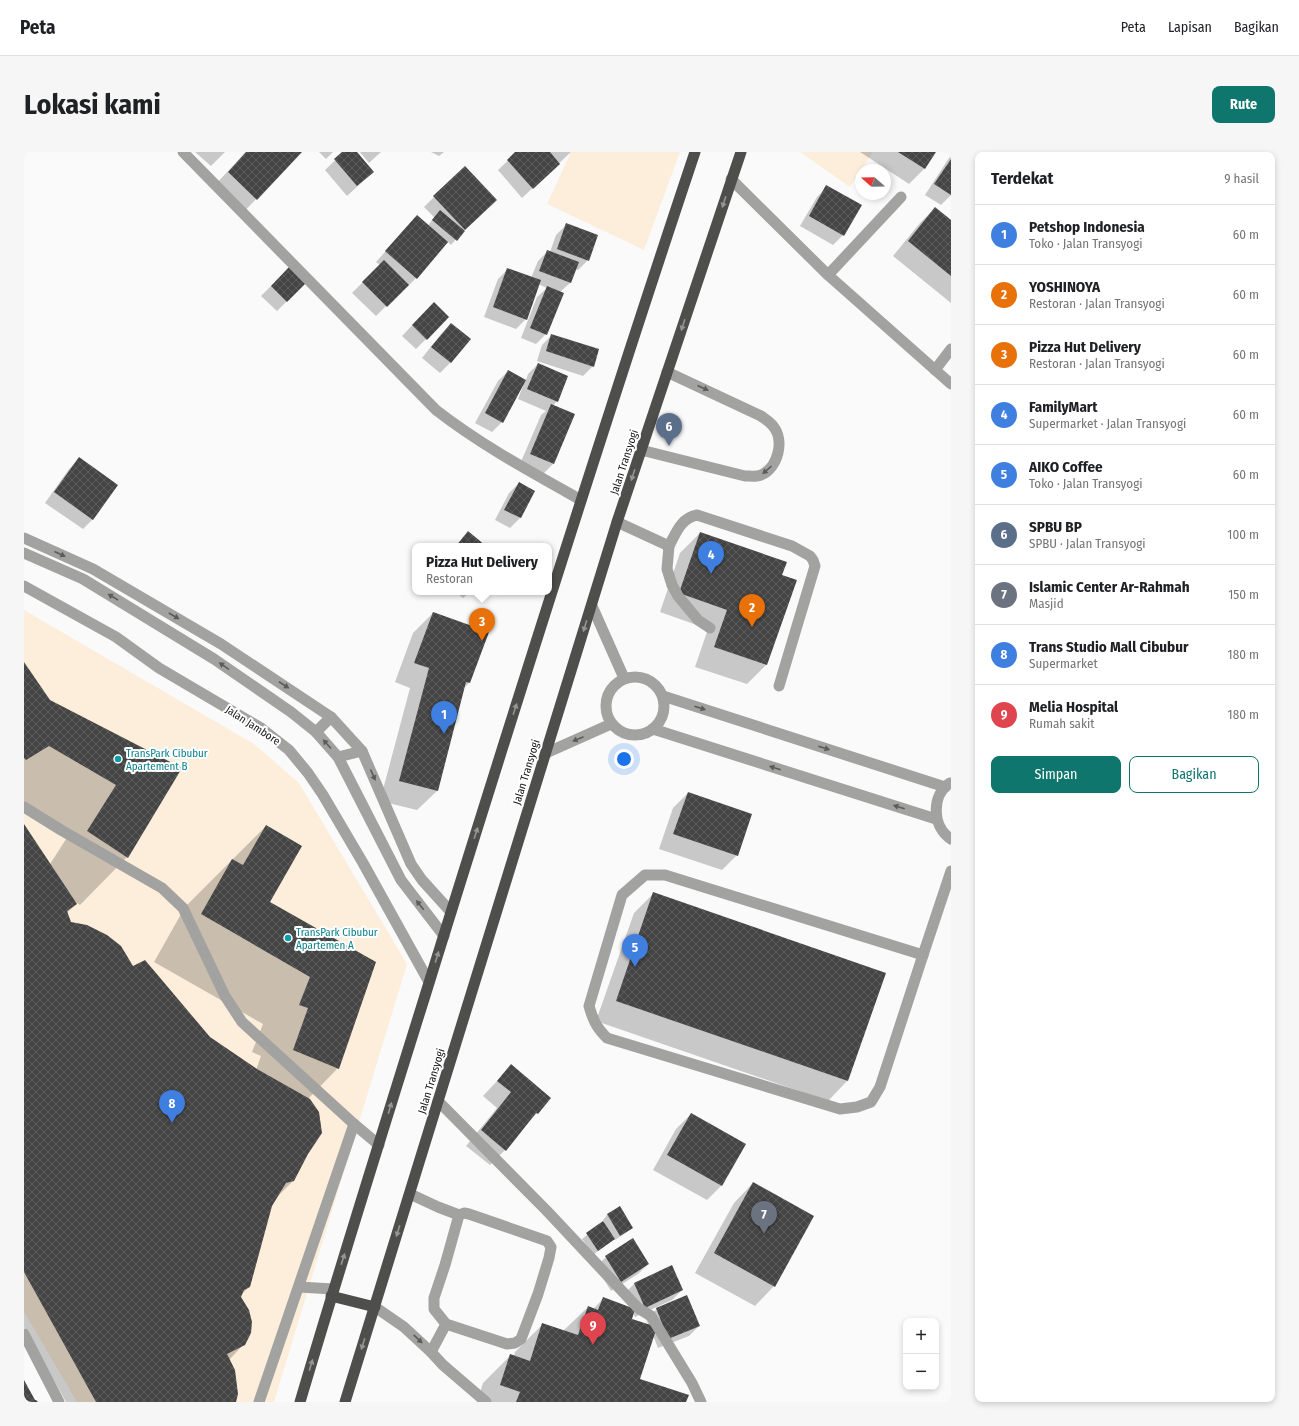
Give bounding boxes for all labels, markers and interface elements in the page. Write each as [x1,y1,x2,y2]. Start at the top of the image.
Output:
text: Peta [20,16,55,39]
text: Peta [1121,19,1146,36]
text: Lapisan [1168,19,1212,36]
text: Bagikan [1234,19,1279,36]
button: Rute [1212,86,1275,123]
text: Lokasi kami [24,88,161,121]
north arrow [855,164,891,200]
text: Terdekat [991,168,1053,189]
text: 9 hasil [1224,171,1259,186]
one-way arrow [720,196,726,208]
text: Petshop Indonesia [1029,218,1145,236]
text: 1 [1001,227,1007,242]
text: 60 m [1233,227,1259,242]
text: Toko · Jalan Transyogi [1029,236,1143,251]
text: YOSHINOYA [1029,278,1100,296]
text: 2 [1001,287,1007,302]
text: 60 m [1233,287,1259,302]
text: Restoran · Jalan Transyogi [1029,296,1165,311]
one-way arrow [679,320,685,332]
text: Pizza Hut Delivery [1029,338,1141,356]
text: 3 [1001,347,1007,362]
text: 60 m [1233,347,1259,362]
text: Restoran · Jalan Transyogi [1029,356,1165,371]
one-way arrow [697,385,708,391]
text: FamilyMart [1029,398,1098,416]
text: 4 [1001,407,1007,422]
text: 60 m [1233,407,1259,422]
pin: 6 [656,413,682,446]
text: Supermarket · Jalan Transyogi [1029,416,1186,431]
street label: Jalan Transyogi [608,428,641,496]
text: AIKO Coffee [1029,458,1103,476]
one-way arrow [762,466,772,475]
text: 5 [1001,467,1007,482]
text: 60 m [1233,467,1259,482]
one-way arrow [630,470,636,482]
text: Toko · Jalan Transyogi [1029,476,1143,491]
text: SPBU BP [1029,518,1082,536]
text: 6 [1001,527,1007,542]
text: 100 m [1227,527,1259,542]
text: SPBU · Jalan Transyogi [1029,536,1146,551]
pin: 4 [698,541,724,574]
popup [412,543,552,595]
one-way arrow [54,551,65,557]
text: Pizza Hut Delivery [426,553,538,571]
text: Restoran [426,571,473,586]
text: Islamic Center Ar-Rahmah [1029,578,1190,596]
text: 7 [1001,587,1007,602]
text: 150 m [1228,587,1259,602]
one-way arrow [107,594,119,601]
pin: 2 [739,594,765,627]
text: Masjid [1029,596,1064,611]
pin: 3 [469,608,495,641]
one-way arrow [168,613,180,620]
one-way arrow [582,620,588,632]
text: Trans Studio Mall Cibubur [1029,638,1189,656]
text: 8 [1001,647,1007,662]
text: 180 m [1228,647,1259,662]
text: Supermarket [1029,656,1098,671]
one-way arrow [219,662,229,670]
one-way arrow [279,681,289,689]
text: Melia Hospital [1029,698,1118,716]
pin: 1 [431,701,457,734]
one-way arrow [512,702,518,714]
street label: Jalan Jambore [223,703,282,748]
one-way arrow [694,705,706,711]
text: 9 [1001,707,1007,722]
text: 180 m [1228,707,1259,722]
text: Rumah sakit [1029,716,1095,731]
one-way arrow [572,736,584,742]
street label: Jalan Transyogi [510,738,543,806]
one-way arrow [323,740,332,749]
one-way arrow [818,745,830,751]
place label: TransPark Cibubur Apartement B [126,747,208,773]
your location [614,749,634,769]
marker: TransPark Cibubur Apartement B [113,754,123,764]
button: Simpan [991,756,1121,793]
button: Bagikan [1129,756,1259,793]
one-way arrow [769,765,781,771]
one-way arrow [370,770,376,781]
one-way arrow [893,804,905,810]
one-way arrow [473,826,479,838]
one-way arrow [415,899,424,910]
place label: TransPark Cibubur Apartemen A [296,926,378,952]
marker: TransPark Cibubur Apartemen A [283,933,293,943]
pin: 5 [622,934,648,967]
one-way arrow [434,950,440,962]
street label: Jalan Transyogi [415,1047,448,1115]
pin: 8 [159,1090,185,1123]
one-way arrow [387,1101,393,1113]
pin: 7 [751,1201,777,1234]
one-way arrow [395,1225,401,1237]
one-way arrow [340,1252,346,1264]
pin: 9 [580,1312,606,1345]
map controls [903,1318,939,1390]
button: + [903,1318,939,1354]
one-way arrow [413,1334,422,1343]
one-way arrow [360,1339,366,1351]
button: − [903,1354,939,1390]
one-way arrow [308,1358,314,1370]

